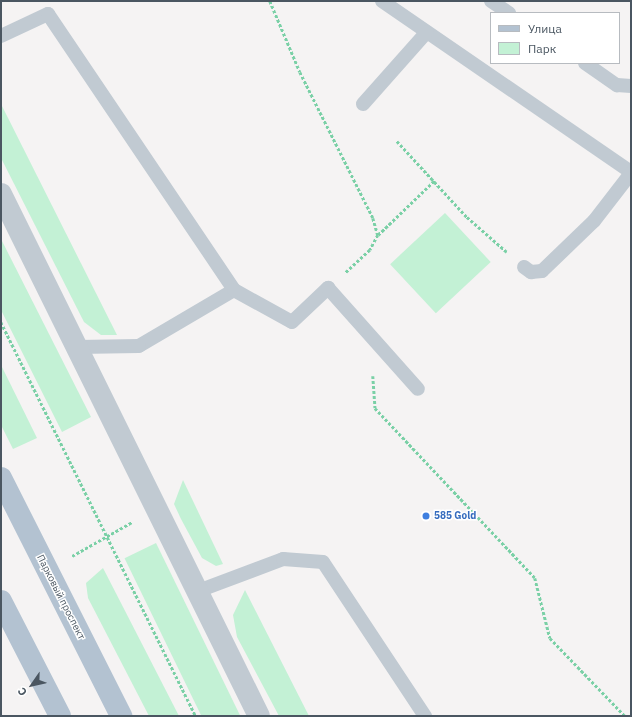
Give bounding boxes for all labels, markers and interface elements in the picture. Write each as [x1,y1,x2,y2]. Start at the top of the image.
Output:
legend [490,12,620,64]
text: Улица [528,21,562,36]
text: Парк [528,41,556,56]
place label: 585 Gold [434,510,476,522]
marker: 585 Gold [421,511,431,521]
street label: Парковый проспект [34,553,88,641]
north arrow [12,665,52,705]
text: С [14,685,30,699]

